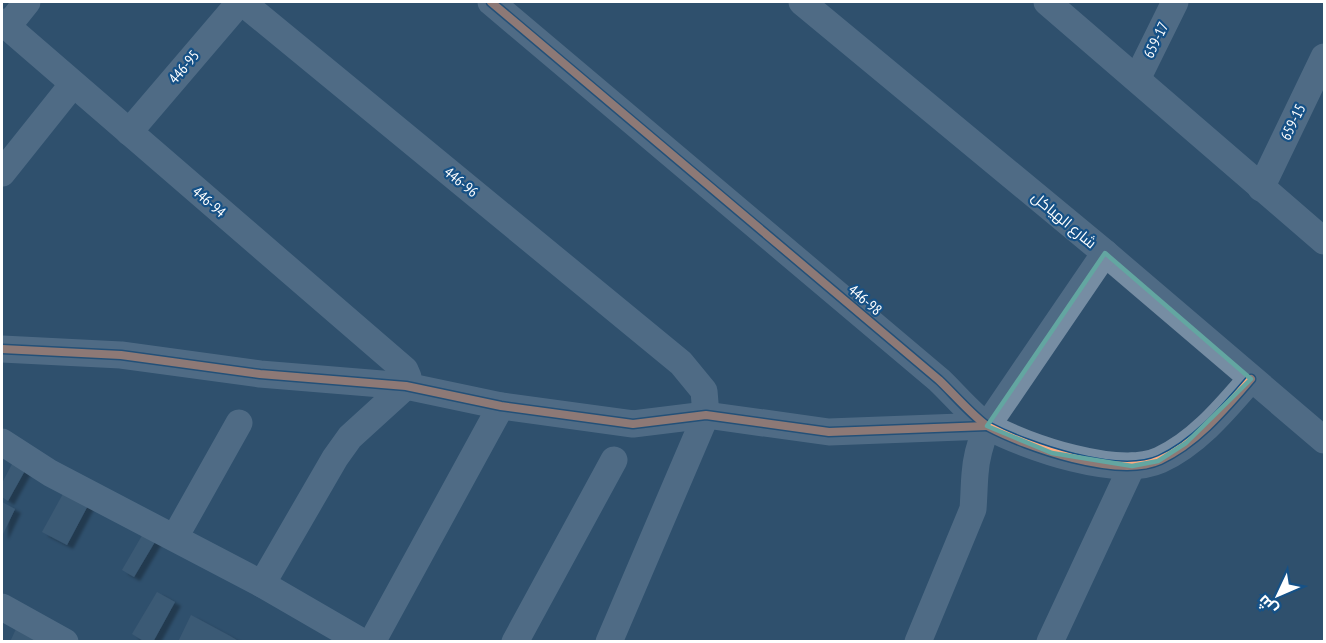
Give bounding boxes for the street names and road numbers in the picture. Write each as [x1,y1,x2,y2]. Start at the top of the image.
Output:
street label: 659-17 [1139,18,1172,61]
street label: 446-95 [164,46,203,87]
street label: 659-15 [1276,100,1309,143]
street label: 446-96 [441,162,482,201]
street label: 446-94 [189,182,230,221]
street label: شارع الهياكل [1027,187,1101,254]
street label: 446-98 [845,280,886,319]

